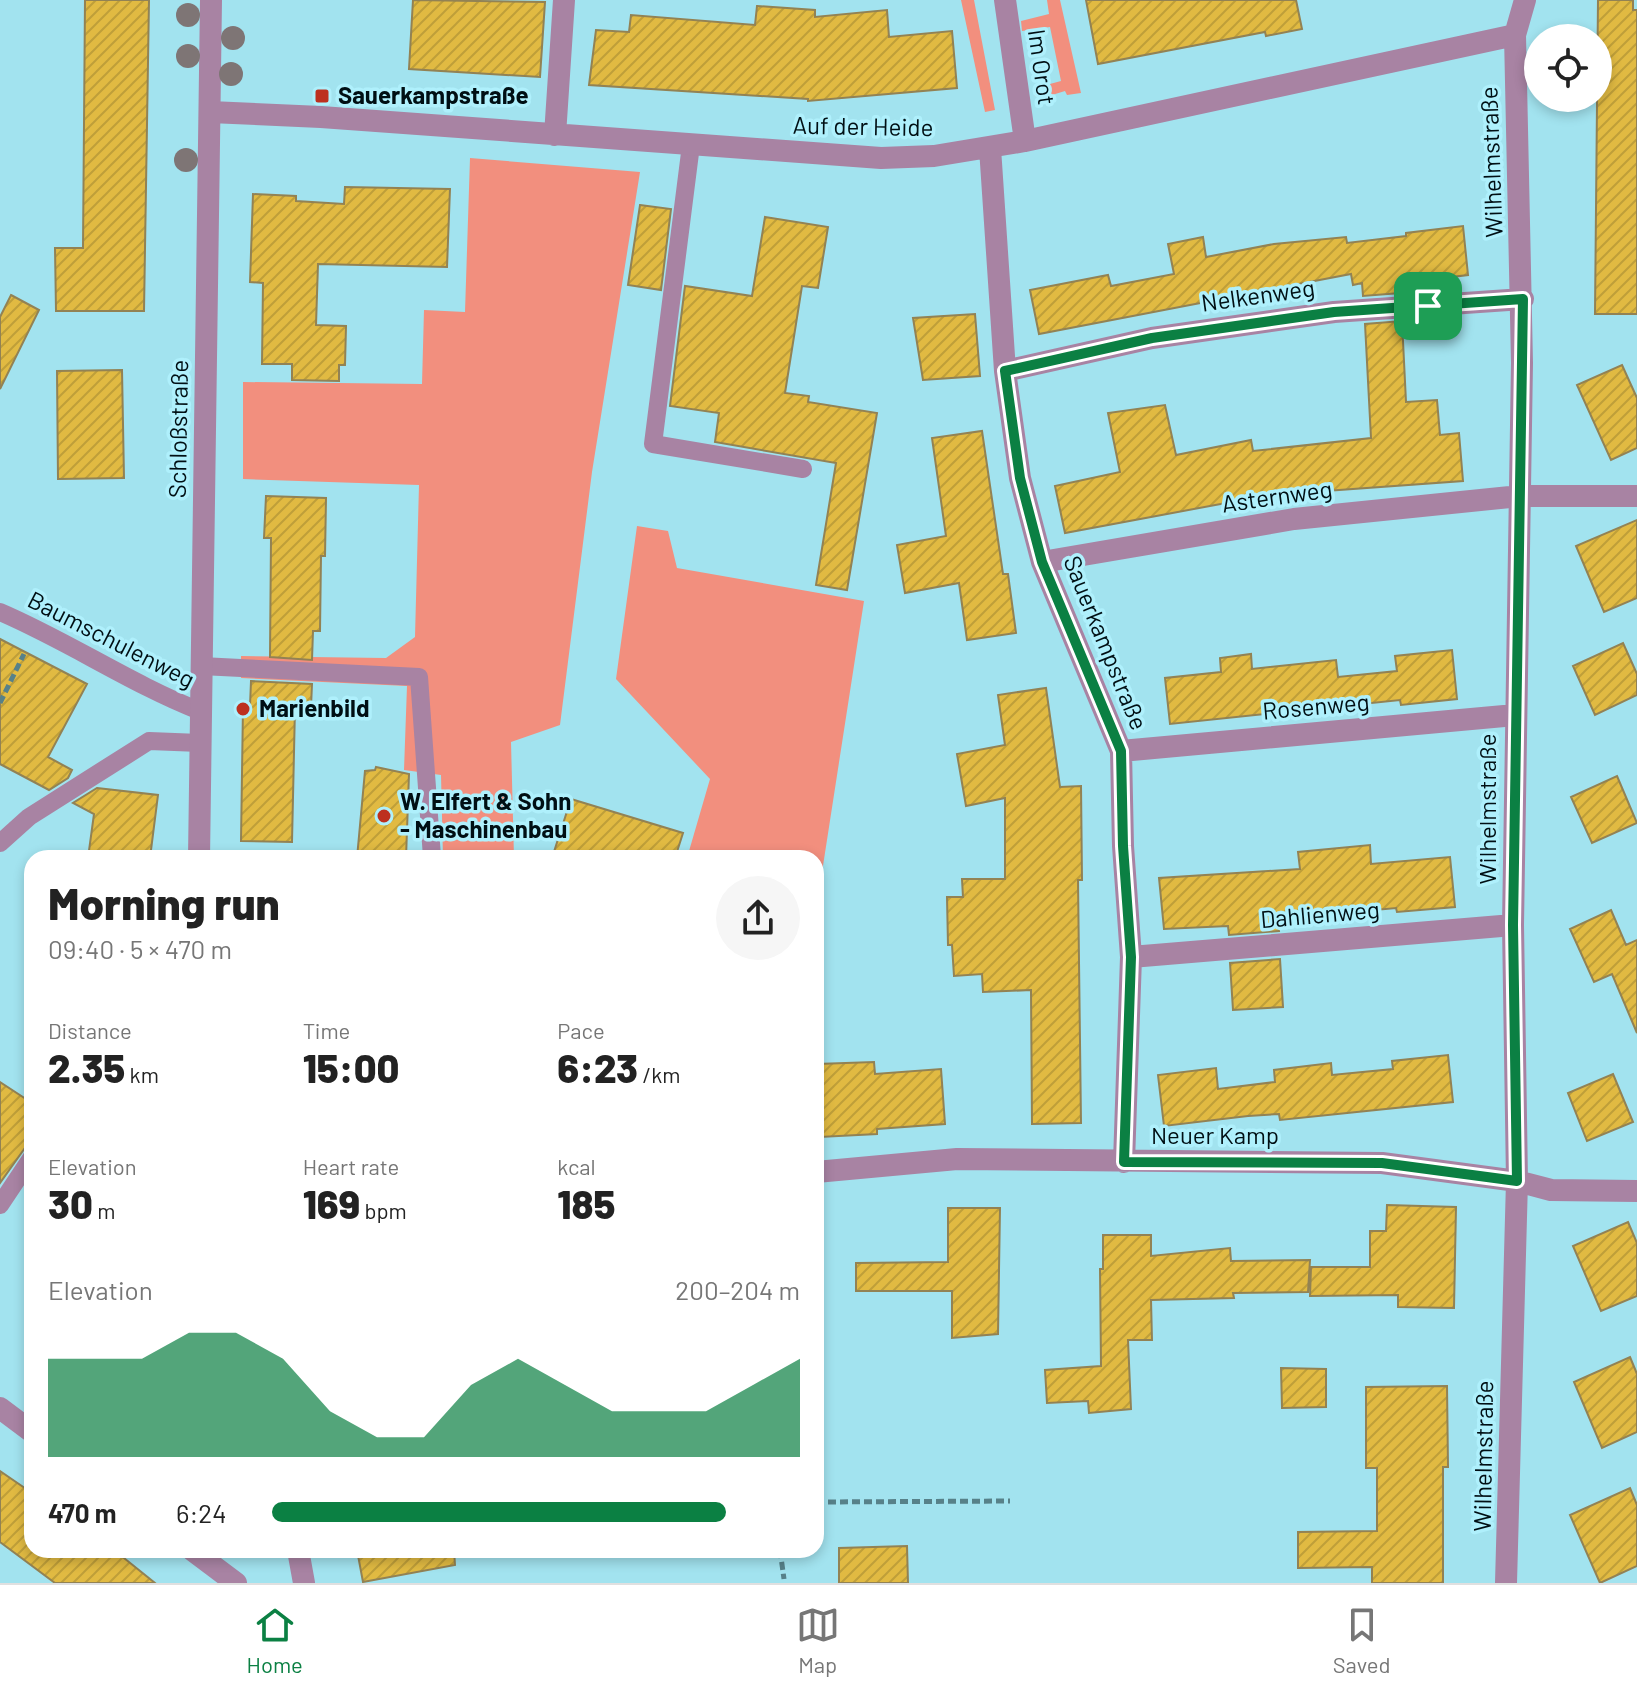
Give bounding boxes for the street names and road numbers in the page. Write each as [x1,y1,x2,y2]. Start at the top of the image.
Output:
street label: Im Orot [1023,27,1062,106]
street label: Wilhelmstraße [1473,86,1508,238]
street label: Auf der Heide [792,110,934,141]
street label: Nelkenweg [1199,272,1316,317]
street label: Schloßstraße [162,360,193,498]
street label: Asternweg [1220,473,1334,518]
street label: Sauerkampstraße [1058,551,1155,734]
street label: Baumschulenweg [23,584,200,693]
street label: Rosenweg [1261,686,1371,725]
street label: Wilhelmstraße [1472,733,1501,885]
street label: Dahlienweg [1259,894,1381,933]
street label: Neuer Kamp [1151,1120,1279,1149]
street label: Wilhelmstraße [1467,1380,1498,1532]

